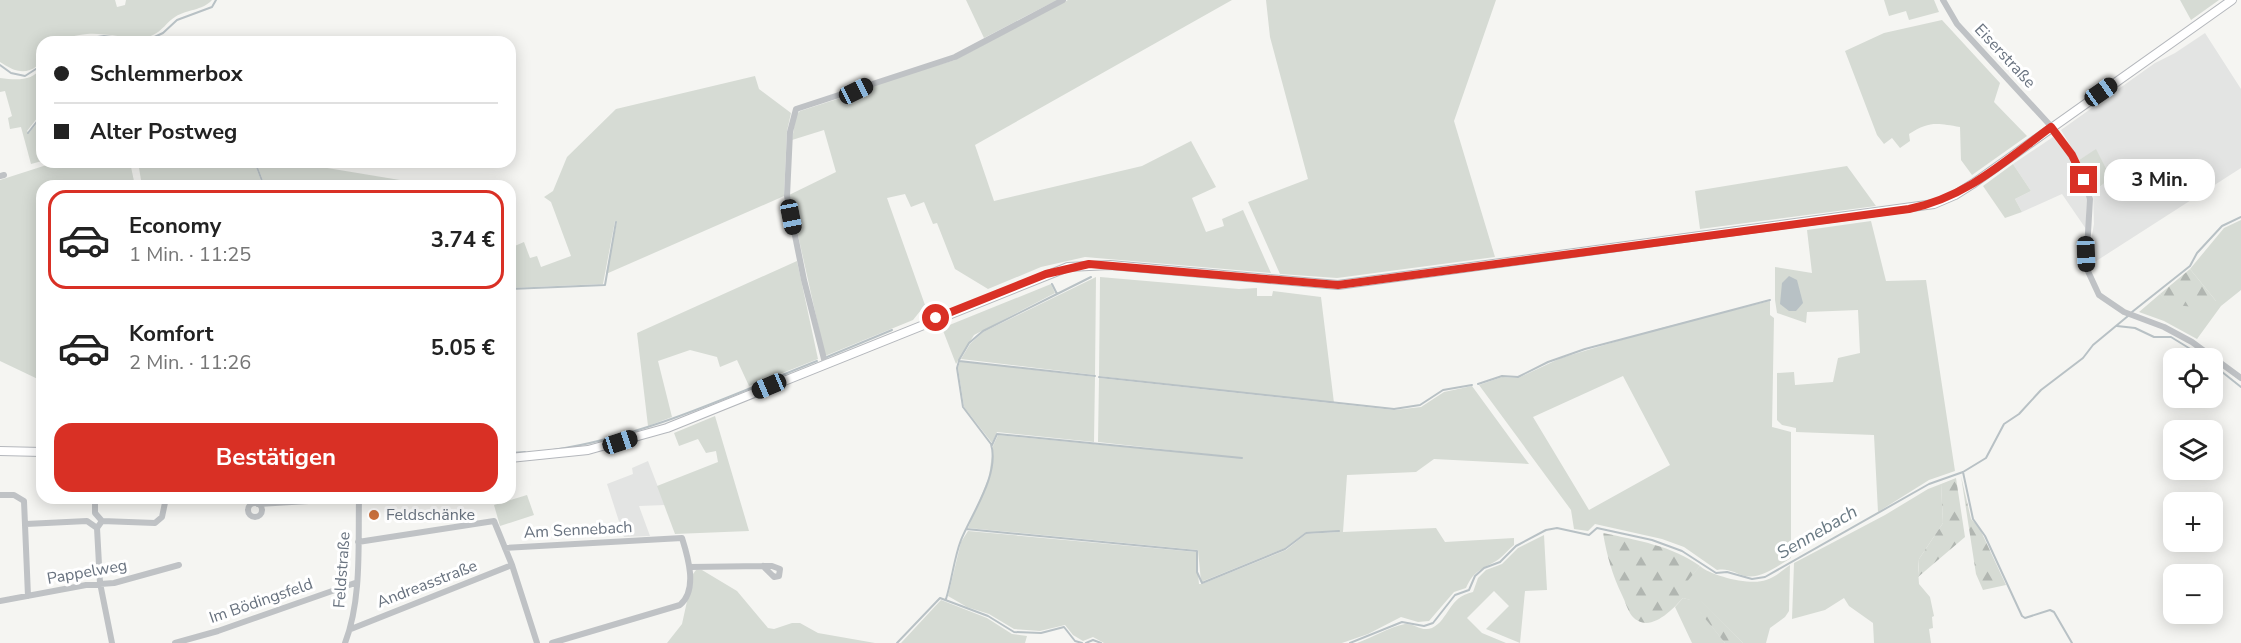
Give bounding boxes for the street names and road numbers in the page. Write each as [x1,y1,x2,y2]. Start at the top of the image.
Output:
street label: Eiserstraße [1969,19,2041,93]
street label: Am Sennebach [523,516,633,544]
street label: Feldstraße [328,531,356,609]
street label: Pappelweg [45,554,129,590]
street label: Andreasstraße [374,555,480,613]
street label: Im Bödingsfeld [206,573,316,629]

